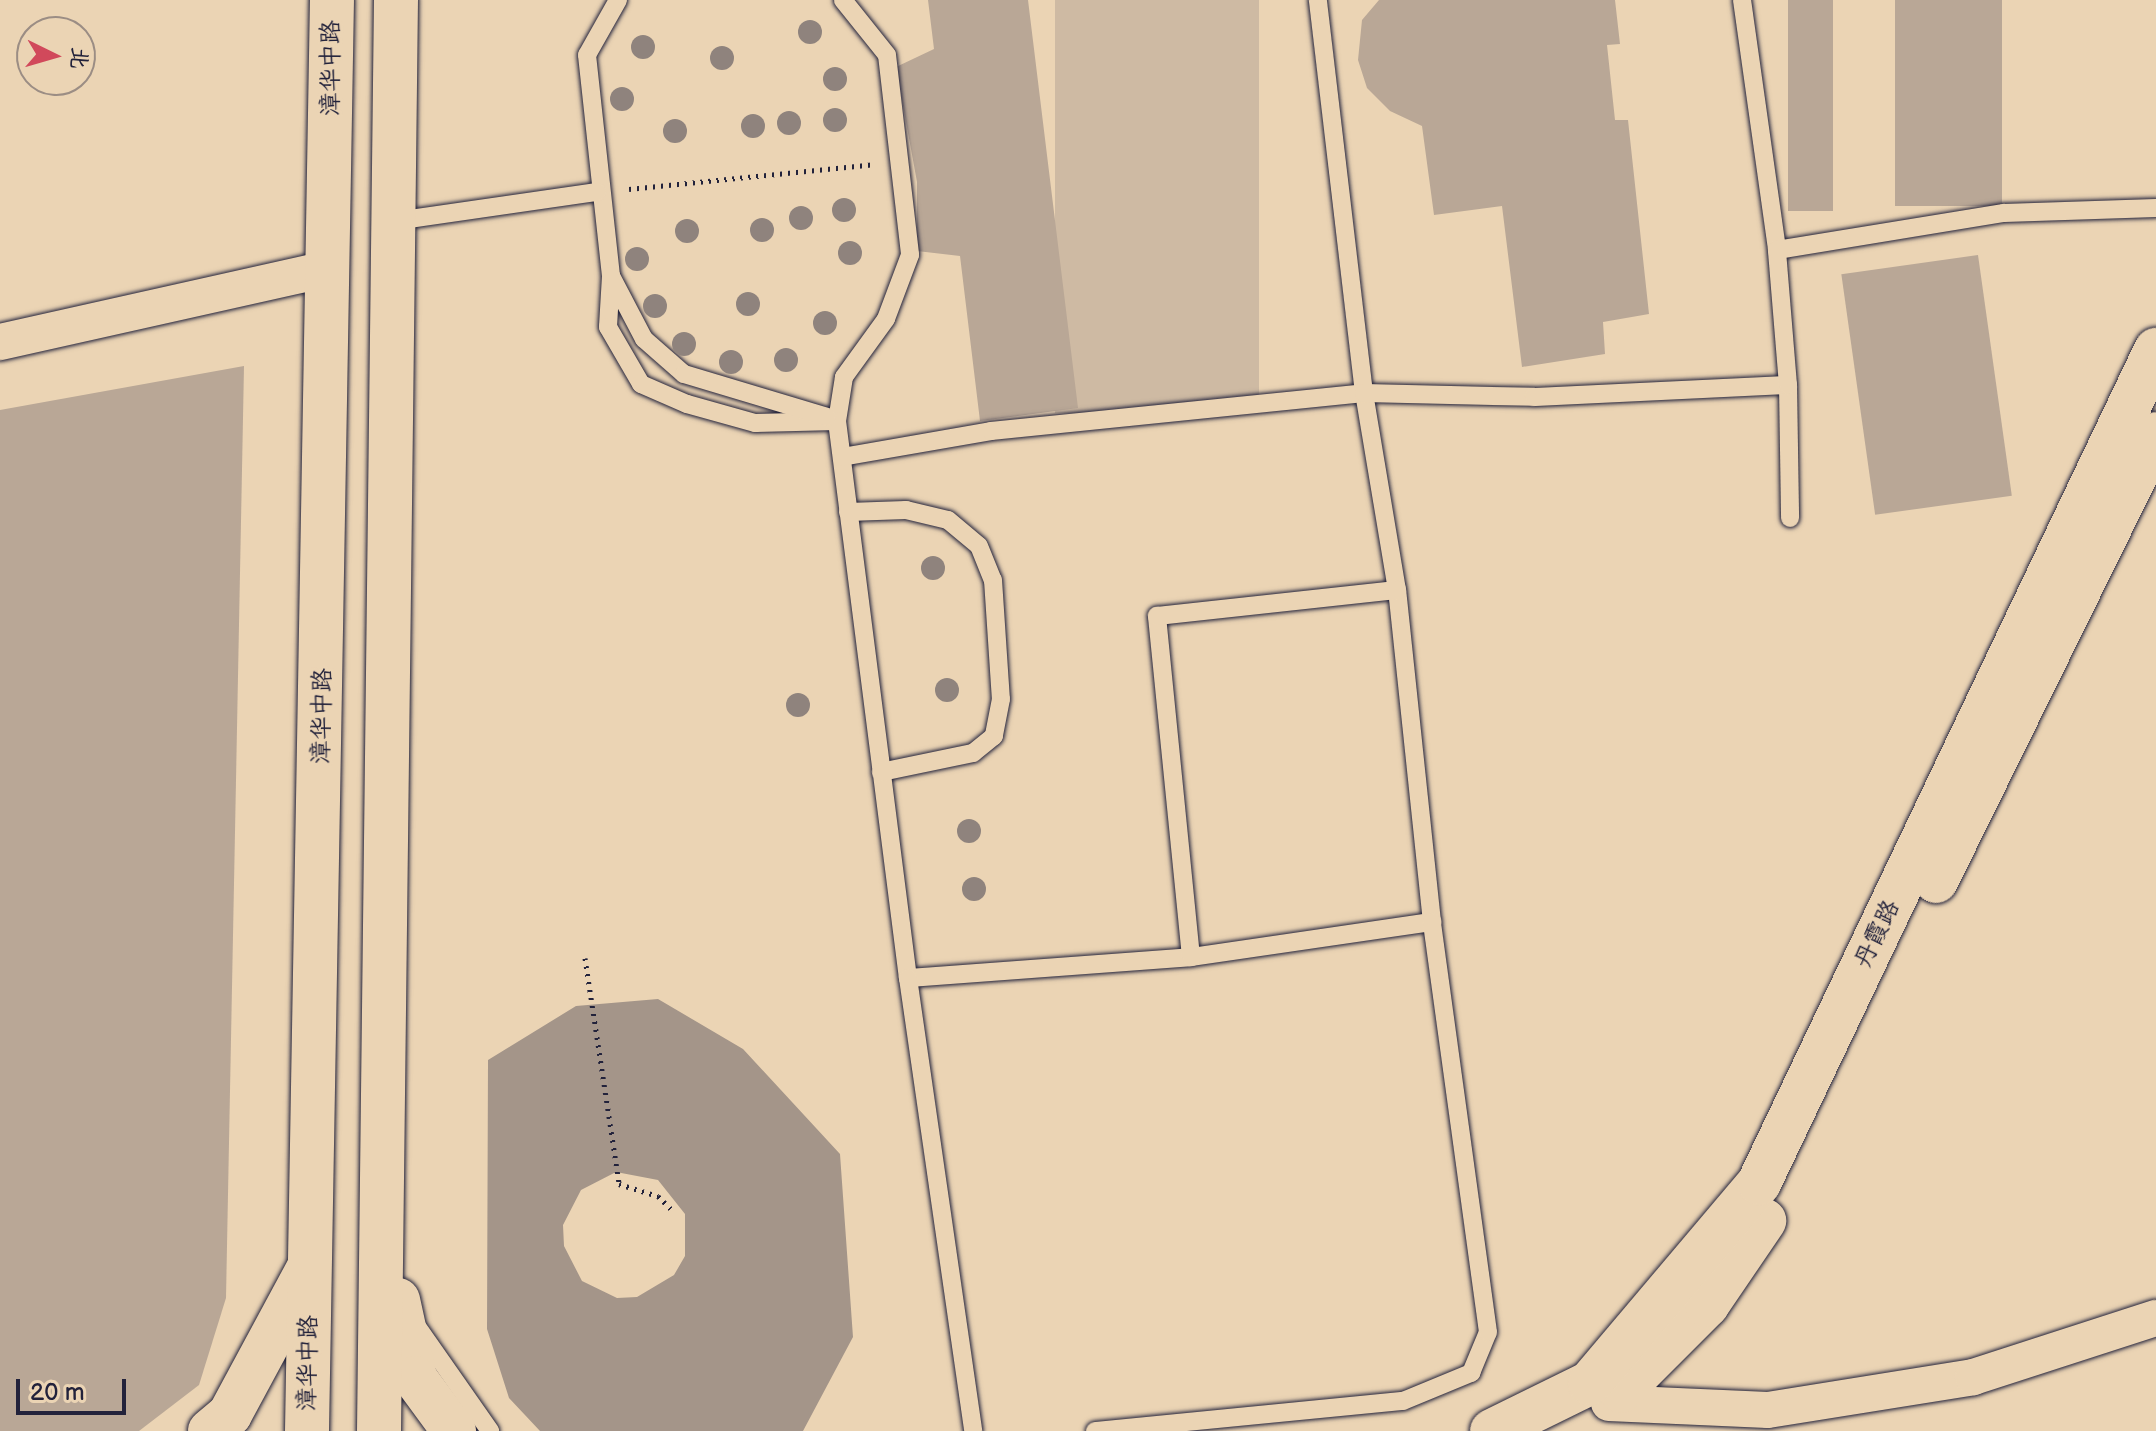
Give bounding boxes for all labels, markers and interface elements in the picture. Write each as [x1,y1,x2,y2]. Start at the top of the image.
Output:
north arrow [16,16,96,96]
street label: 漳华中路 [317,20,345,116]
text: 北 [64,46,93,70]
street label: 漳华中路 [307,668,337,764]
street label: 丹霞路 [1848,895,1906,973]
street label: 漳华中路 [293,1315,323,1411]
scale bar [20,1363,130,1413]
text: 20 m [30,1378,85,1407]

